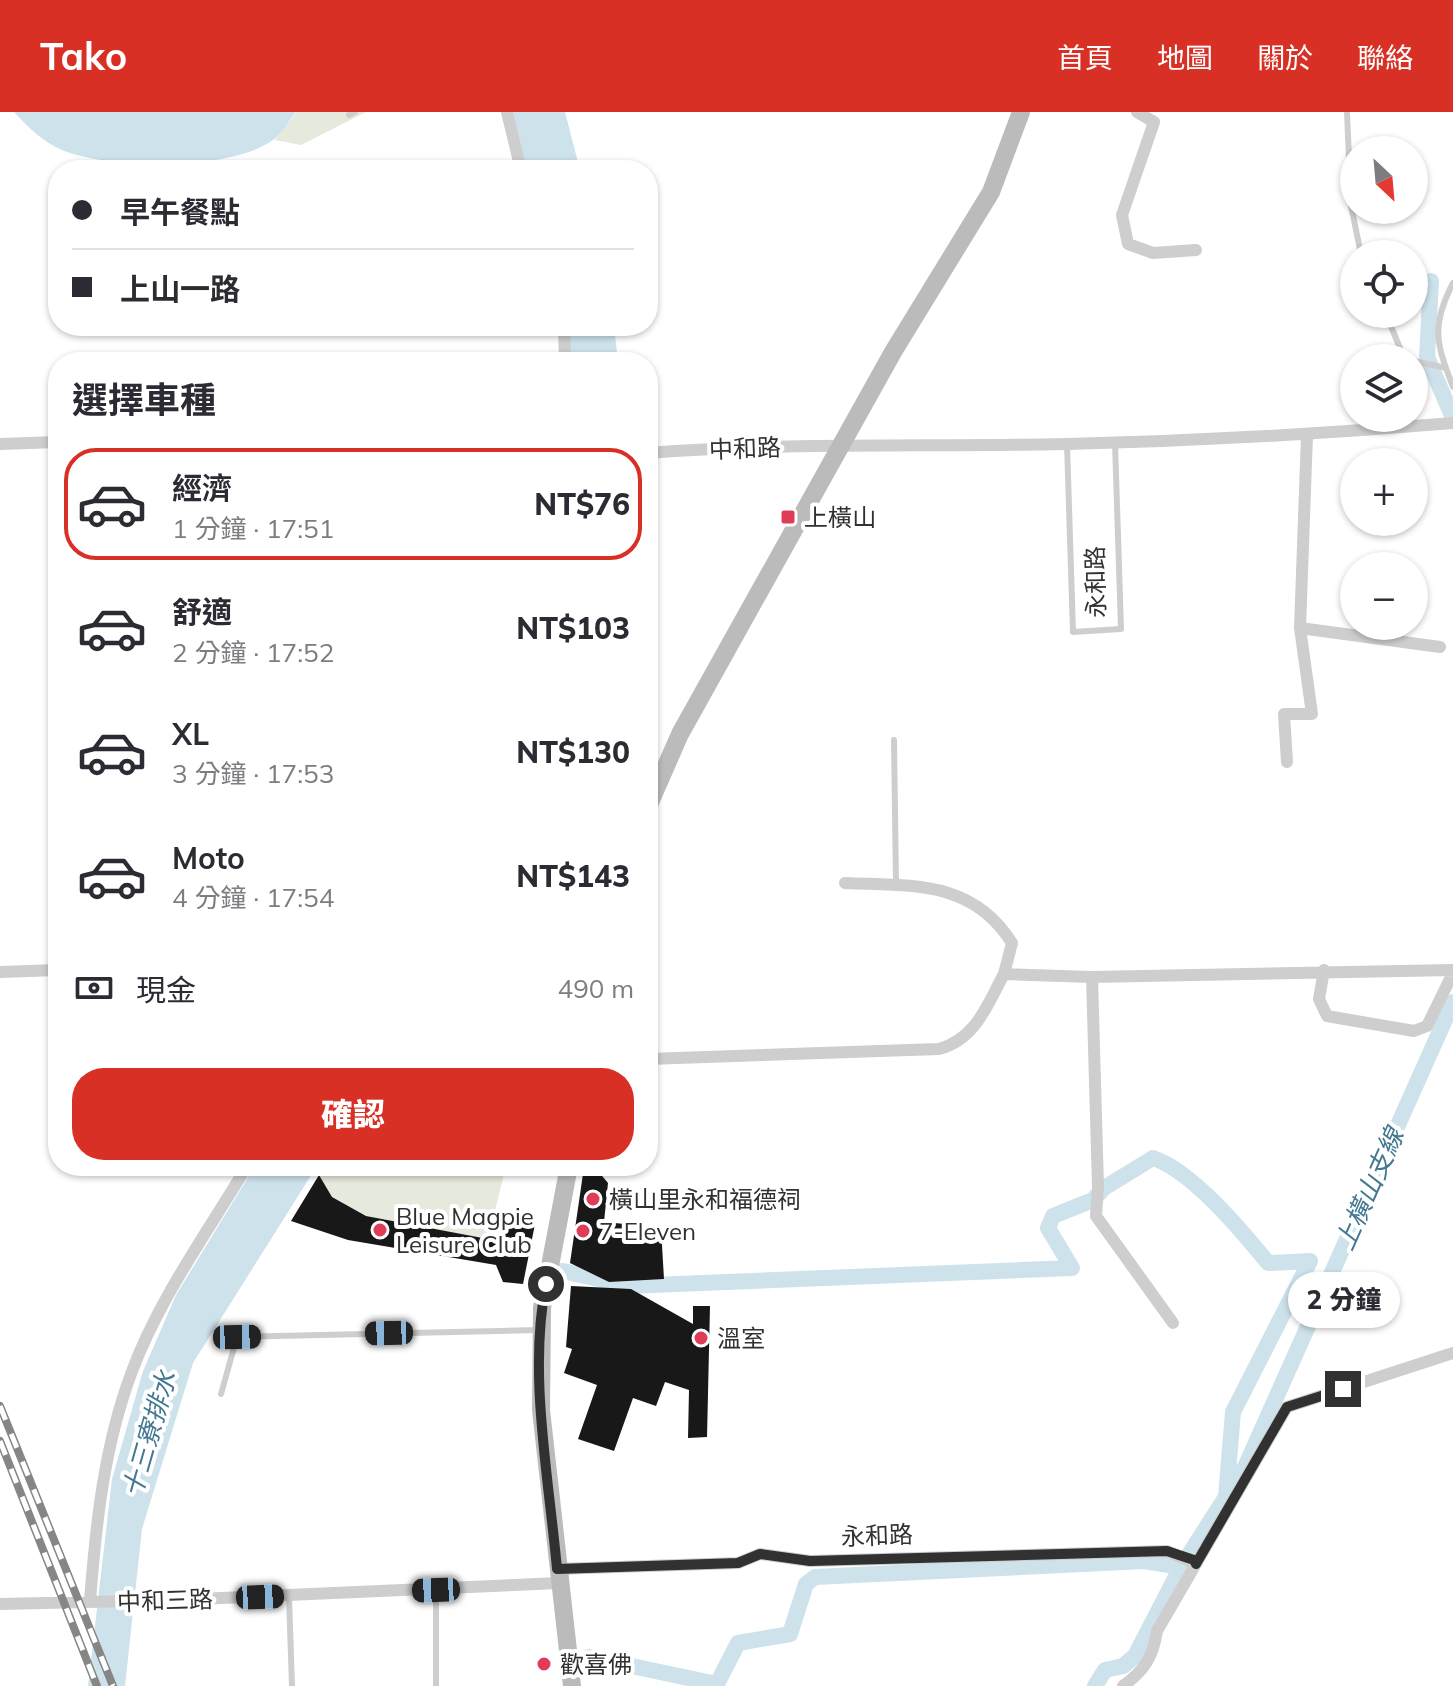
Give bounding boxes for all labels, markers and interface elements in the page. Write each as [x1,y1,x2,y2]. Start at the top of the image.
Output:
text: Tako [40,32,127,80]
text: 首頁 [1057,40,1113,75]
text: 地圖 [1157,40,1213,75]
text: 關於 [1257,40,1313,75]
text: 聯絡 [1357,40,1413,75]
north arrow [1340,136,1428,224]
map controls [1340,136,1428,640]
text: 早午餐點 [120,193,240,231]
button: locate [1340,240,1428,328]
text: 上山一路 [120,270,240,308]
button: layers [1340,344,1428,432]
text: 選擇車種 [72,377,216,422]
street label: 中和路 [708,432,782,464]
button: + [1340,448,1428,536]
icon: car [76,468,148,540]
text: 經濟 [172,469,232,507]
text: NT$76 [534,485,630,523]
place label: 上橫山 [804,502,876,532]
marker: 上橫山 [779,508,797,526]
text: 1 分鐘 · 17:51 [172,512,334,545]
street label: 永和路 [1079,546,1111,618]
button: − [1340,552,1428,640]
icon: car [76,592,148,664]
text: 舒適 [172,593,232,631]
text: NT$103 [516,609,630,647]
text: 2 分鐘 · 17:52 [172,636,334,669]
text: XL [172,715,209,753]
icon: car [76,716,148,788]
text: NT$130 [516,733,630,771]
text: 3 分鐘 · 17:53 [172,757,334,790]
text: Moto [172,839,245,877]
icon: car [76,840,148,912]
text: NT$143 [516,857,630,895]
text: 4 分鐘 · 17:54 [172,881,334,914]
icon: cash [72,966,116,1010]
text: 現金 [136,971,196,1009]
text: 490 m [558,972,634,1005]
button: 確認 [72,1068,634,1160]
water label: 上橫山支線 [1327,1120,1412,1255]
place label: 橫山里永和福德祠 [609,1184,801,1214]
marker: 橫山里永和福德祠 [584,1190,602,1208]
place label: Blue Magpie Leisure Club [396,1201,534,1259]
place label: 7-Eleven [599,1216,696,1246]
marker: Blue Magpie Leisure Club [371,1221,389,1239]
marker: 7-Eleven [574,1222,592,1240]
route start [528,1266,564,1302]
callout: 2 分鐘 [1287,1273,1399,1329]
text: 2 分鐘 [1307,1283,1381,1316]
car [365,1321,413,1345]
place label: 溫室 [717,1323,765,1353]
car [213,1325,261,1349]
marker: 溫室 [692,1329,710,1347]
water label: 十三寮排水 [115,1366,183,1501]
route end [1325,1371,1361,1407]
street label: 永和路 [840,1519,914,1551]
car [412,1577,460,1603]
street label: 中和三路 [117,1583,213,1617]
car [236,1584,284,1610]
place label: 歡喜佛 [560,1649,632,1679]
marker: 歡喜佛 [535,1655,553,1673]

